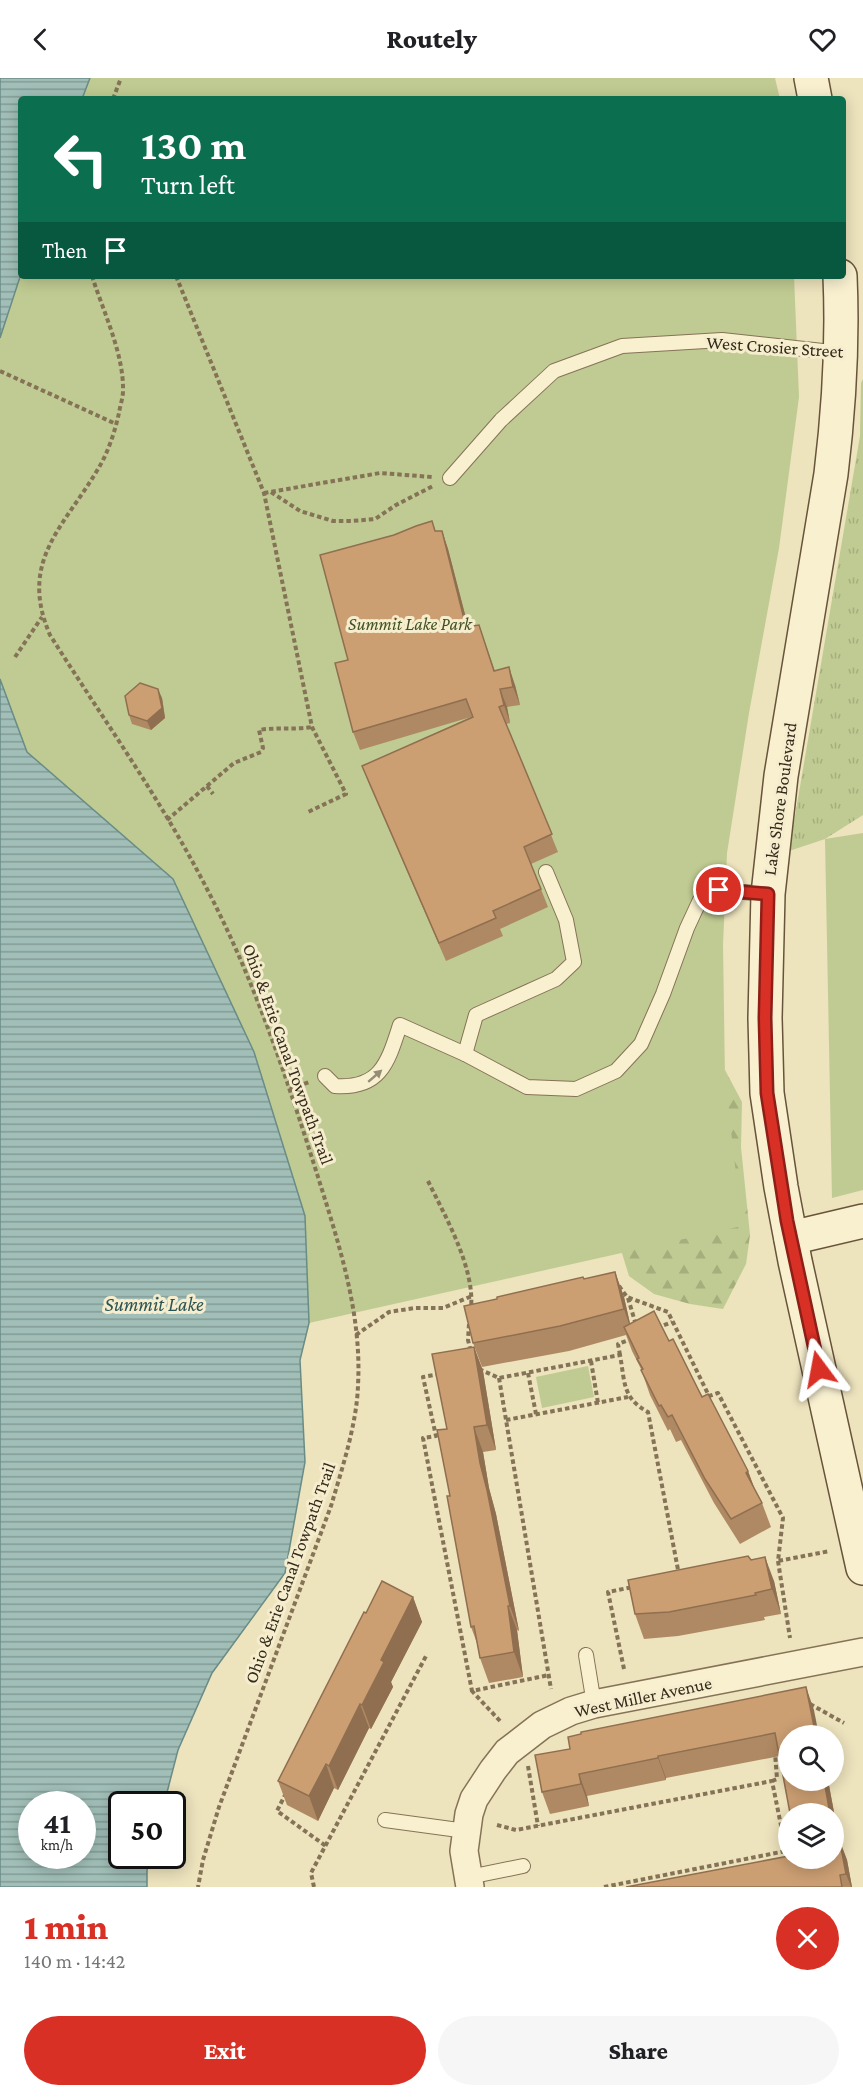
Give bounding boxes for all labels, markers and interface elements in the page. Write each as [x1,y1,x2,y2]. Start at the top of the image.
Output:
icon: back [24,23,57,56]
icon: heart [806,23,839,56]
text: Routely [386,24,477,54]
icon: left [42,120,120,198]
text: 130 m [141,121,246,168]
text: Turn left [141,170,235,200]
icon: arrive [99,234,132,267]
text: Then [42,238,87,263]
street label: West Crosier Street [706,332,845,362]
park label: Summit Lake Park [348,614,473,634]
street label: Lake Shore Boulevard [759,721,801,877]
pin [693,864,744,915]
icon: arrive [702,873,735,906]
street label: Ohio & Erie Canal Towpath Trail [239,941,337,1167]
one-way arrow [367,1069,383,1082]
water label: Summit Lake [104,1293,204,1315]
position arrow [787,1337,851,1401]
street label: Ohio & Erie Canal Towpath Trail [241,1460,339,1686]
street label: West Miller Avenue [573,1673,714,1721]
map controls [778,1725,844,1869]
button: search [778,1725,844,1791]
speed limit sign: 50 [108,1791,186,1869]
button: layers [778,1803,844,1869]
text: 41 [43,1806,71,1839]
text: km/h [41,1837,73,1853]
text: 1 min [24,1907,108,1947]
button: close [776,1907,839,1970]
text: 140 m · 14:42 [24,1950,125,1972]
button: Exit [24,2016,426,2085]
button: Share [438,2016,839,2085]

